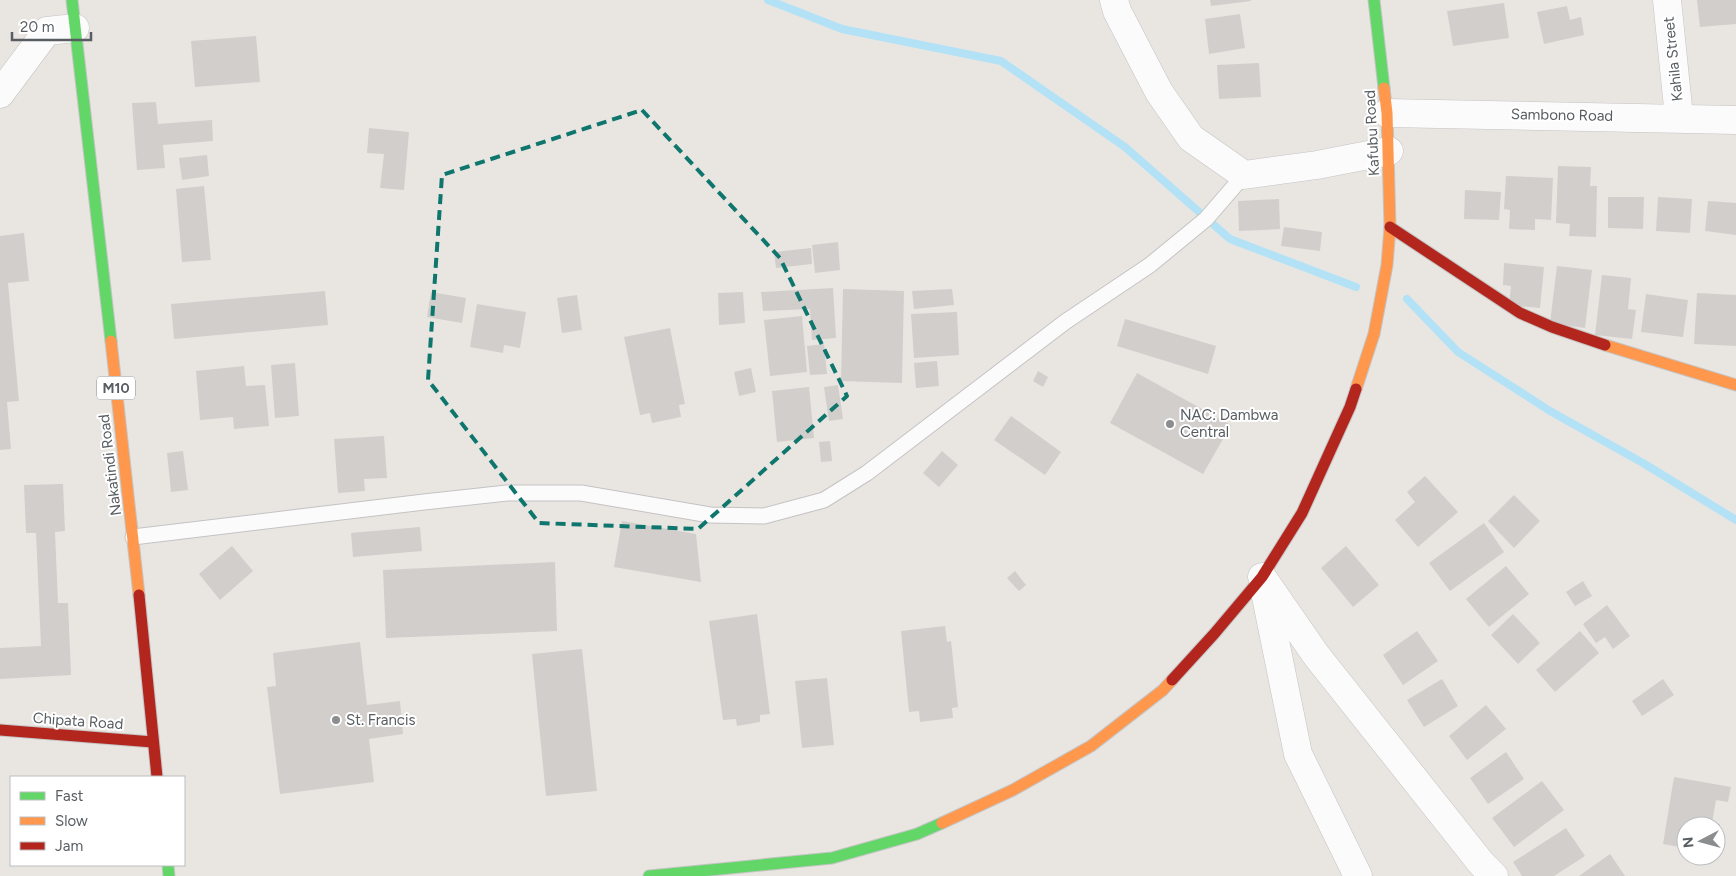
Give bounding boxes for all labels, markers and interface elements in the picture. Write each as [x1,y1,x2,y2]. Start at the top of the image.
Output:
scale bar [12,10,91,42]
street label: Kahila Street [1660,15,1686,102]
text: 20 m [20,18,54,36]
street label: Kafubu Road [1361,90,1383,176]
street label: Sambono Road [1511,105,1613,125]
road number: M10 [97,376,135,399]
place label: NAC: Dambwa Central [1180,406,1278,441]
street label: Nakatindi Road [95,413,125,517]
marker: NAC: Dambwa Central [1164,418,1176,430]
street label: Chipata Road [32,709,124,733]
place label: St. Francis [346,711,415,729]
marker: St. Francis [330,714,342,726]
legend [10,776,185,866]
text: Fast [55,787,84,805]
text: Slow [55,812,88,830]
north arrow [1676,816,1726,866]
text: N [1680,836,1698,849]
text: Jam [55,837,83,855]

